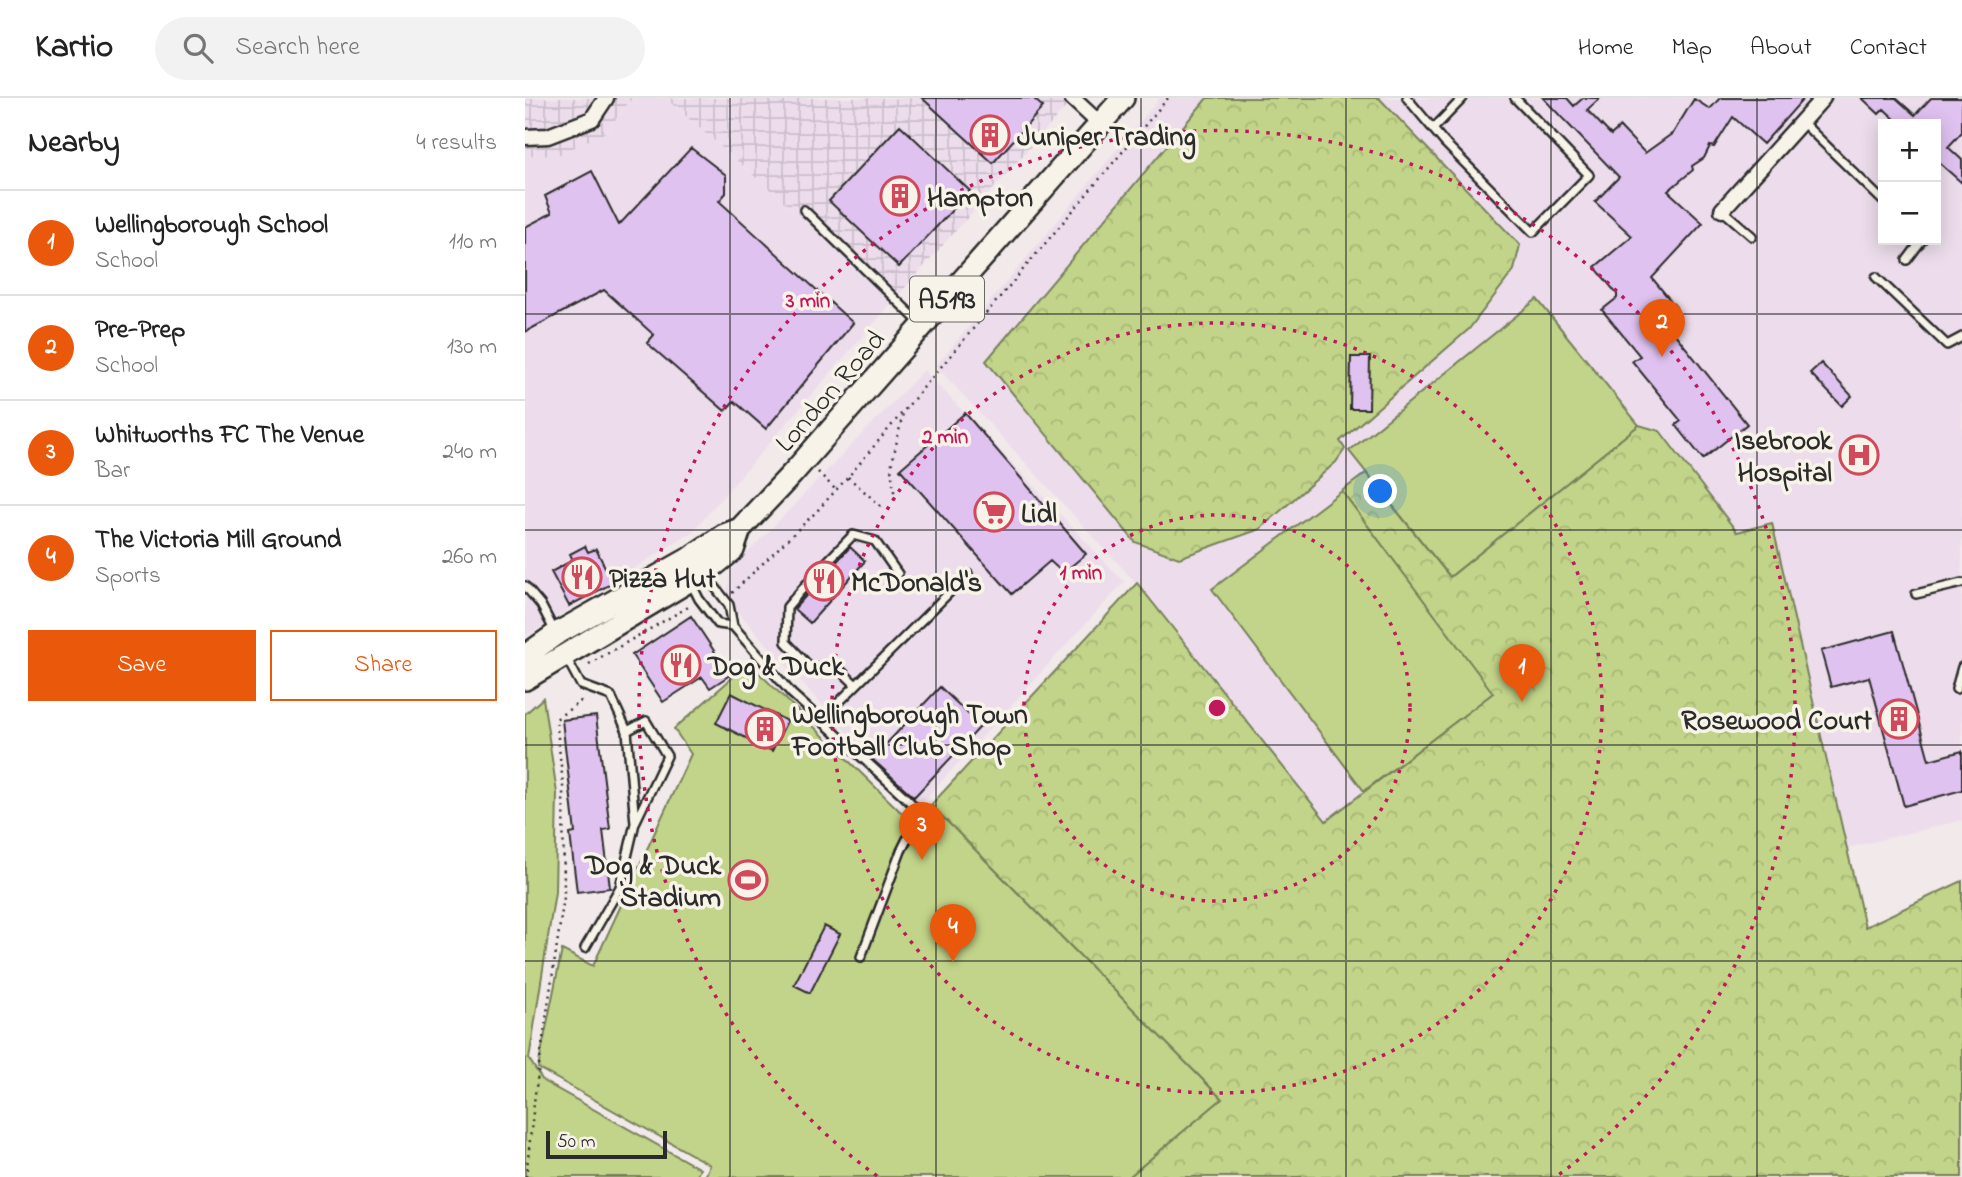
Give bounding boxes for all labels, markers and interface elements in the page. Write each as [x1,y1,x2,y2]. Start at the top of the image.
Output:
search box [155,17,645,80]
text: Kartio [35,24,113,72]
icon: search [179,29,217,67]
text: Search here [235,29,360,67]
text: Home [1578,31,1634,66]
text: Map [1672,31,1712,66]
text: About [1750,31,1812,66]
text: Contact [1850,31,1927,66]
building icon: Juniper Trading [969,114,1011,156]
place label: Juniper Trading [1017,118,1196,160]
map controls [1878,119,1941,245]
button: + [1878,119,1941,182]
text: Nearby [28,122,120,166]
text: 4 results [416,127,497,160]
building icon: Hampton [879,175,921,217]
place label: Hampton [927,179,1033,220]
button: − [1878,182,1941,245]
text: Wellingborough School [95,207,328,245]
text: 1 [47,226,55,259]
text: 110 m [449,226,497,259]
text: School [95,245,158,278]
road number: A5193 [910,276,984,322]
text: 3 min [785,287,830,317]
pin: 2 [1639,299,1685,357]
text: Pre-Prep [95,312,185,350]
street label: London Road [767,322,897,463]
text: 2 [45,331,57,364]
text: 130 m [447,331,497,364]
text: School [95,350,158,383]
text: Whitworths FC The Venue [95,417,364,455]
place label: Isebrook Hospital [1735,422,1833,495]
text: 2 min [921,423,968,453]
hospital icon: Isebrook Hospital [1838,434,1880,476]
text: 3 [46,436,56,469]
text: 240 m [443,436,497,469]
text: Bar [95,455,130,488]
your location [1363,474,1397,508]
supermarket icon: Lidl [973,491,1015,533]
place label: Lidl [1021,495,1057,536]
text: The Victoria Mill Ground [95,522,341,560]
text: 4 [46,541,56,574]
text: 260 m [442,541,497,574]
restaurant icon: Pizza Hut [561,556,603,598]
text: 1 min [1060,559,1102,589]
text: Sports [95,560,161,593]
place label: Pizza Hut [609,560,716,601]
restaurant icon: McDonald's [803,560,845,602]
place label: McDonald's [851,564,982,605]
button: Save [28,630,256,701]
button: Share [270,630,497,701]
restaurant icon: Dog & Duck [660,644,702,686]
pin: 1 [1499,644,1545,702]
place label: Dog & Duck [706,648,844,690]
place label: Wellingborough Town Football Club Shop [790,696,1028,769]
centre of rings [1205,696,1229,720]
building icon: Rosewood Court [1878,698,1920,740]
place label: Rosewood Court [1681,702,1873,743]
building icon: Wellingborough Town Football Club Shop [744,708,786,750]
pin: 3 [899,802,945,860]
place label: Dog & Duck Stadium [583,847,722,920]
sports icon: Dog & Duck Stadium [727,859,769,901]
pin: 4 [930,904,976,962]
scale bar [546,1128,667,1160]
text: 50 m [557,1129,596,1156]

